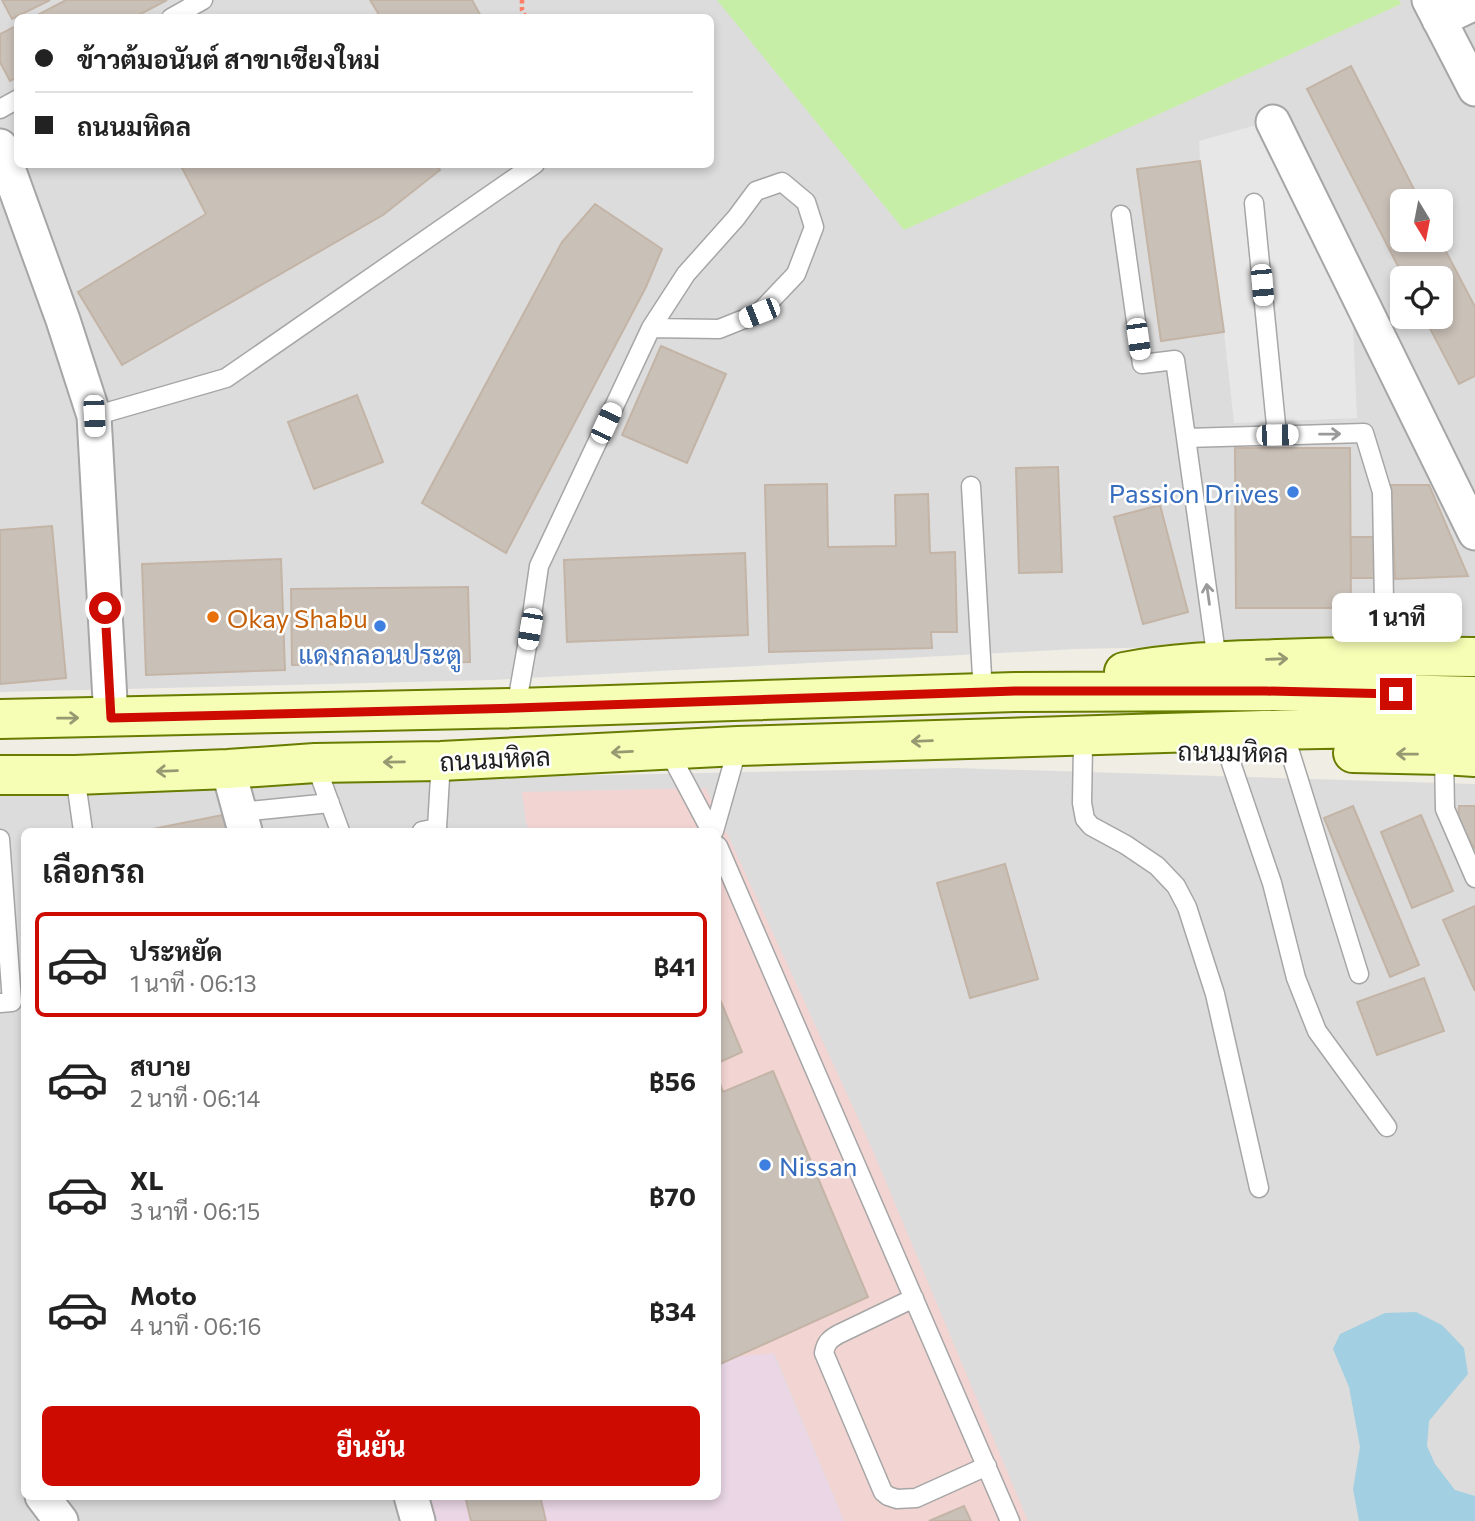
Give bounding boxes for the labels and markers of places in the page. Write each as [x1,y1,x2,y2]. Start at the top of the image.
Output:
place label: Passion Drives [1109,477,1279,508]
marker: Passion Drives [1285,484,1301,500]
place label: Okay Shabu [227,602,368,633]
marker: Okay Shabu [205,609,221,625]
marker: แดงกลอนประตู [372,618,388,634]
place label: แดงกลอนประตู [298,638,462,673]
place label: Nissan [779,1150,857,1181]
marker: Nissan [757,1157,773,1173]

